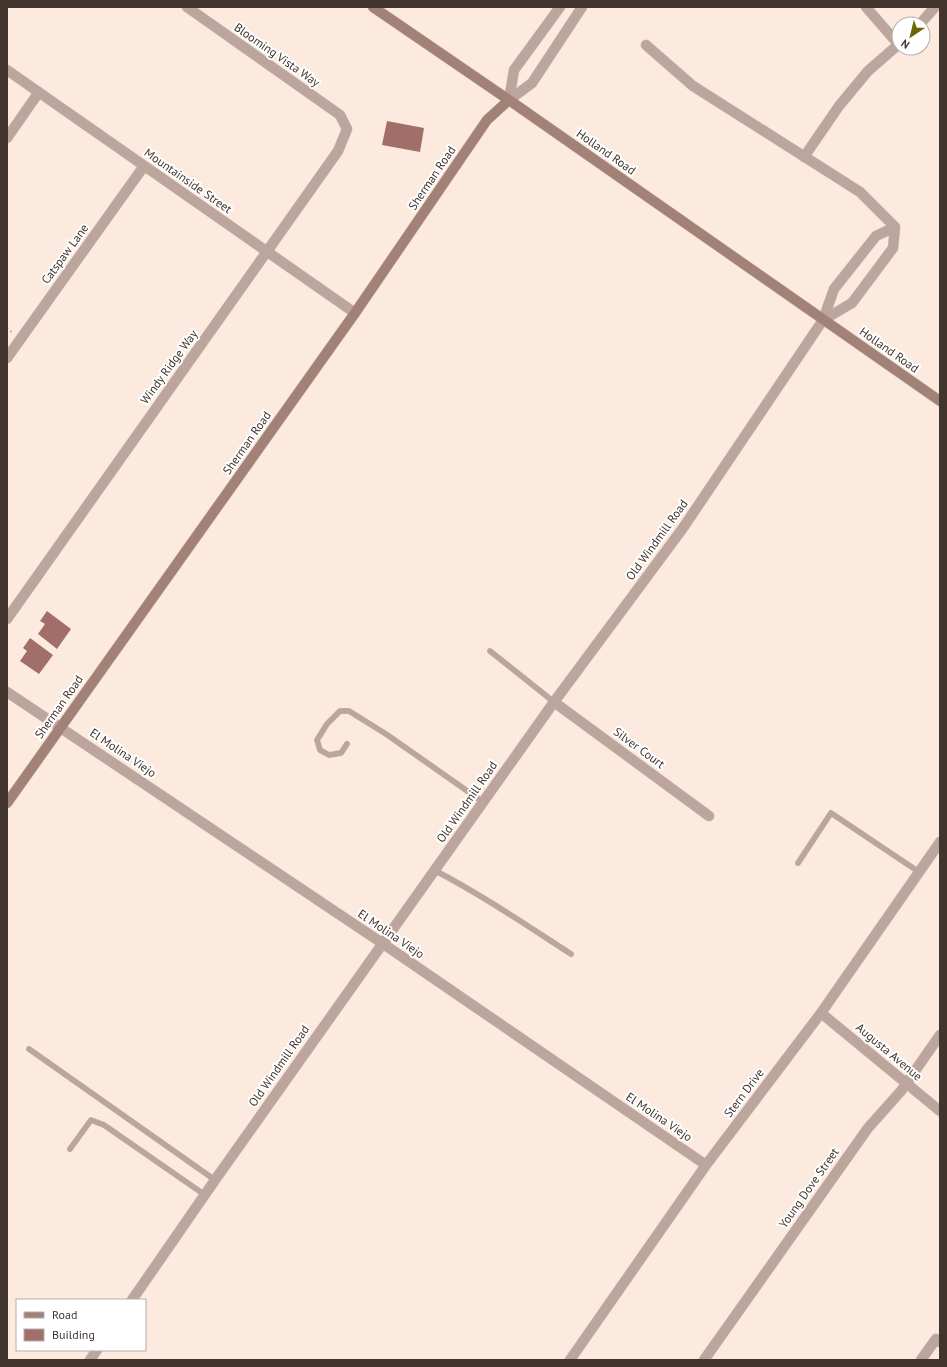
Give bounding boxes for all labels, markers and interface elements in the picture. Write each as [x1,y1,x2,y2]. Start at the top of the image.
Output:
north arrow [891,16,931,56]
street label: Blooming Vista Way [232,19,323,90]
text: N [898,36,912,52]
street label: Holland Road [574,126,639,178]
street label: Sherman Road [405,143,458,213]
street label: Mountainside Street [142,145,235,216]
street label: Catspaw Lane [38,221,91,287]
street label: Holland Road [857,324,922,376]
street label: Windy Ridge Way [137,326,201,407]
street label: Sherman Road [219,408,274,477]
street label: Old Windmill Road [622,497,691,583]
street label: Sherman Road [31,672,86,741]
street label: Silver Court [611,724,668,771]
street label: El Molina Viejo [87,725,159,780]
street label: Old Windmill Road [433,758,500,845]
street label: El Molina Viejo [355,906,427,961]
street label: Augusta Avenue [853,1020,925,1084]
street label: Old Windmill Road [245,1022,312,1109]
street label: Stern Drive [720,1065,767,1120]
street label: El Molina Viejo [623,1089,695,1144]
street label: Young Dove Street [775,1145,842,1231]
legend [16,1299,146,1351]
text: Road [52,1307,77,1322]
text: Building [52,1327,95,1342]

